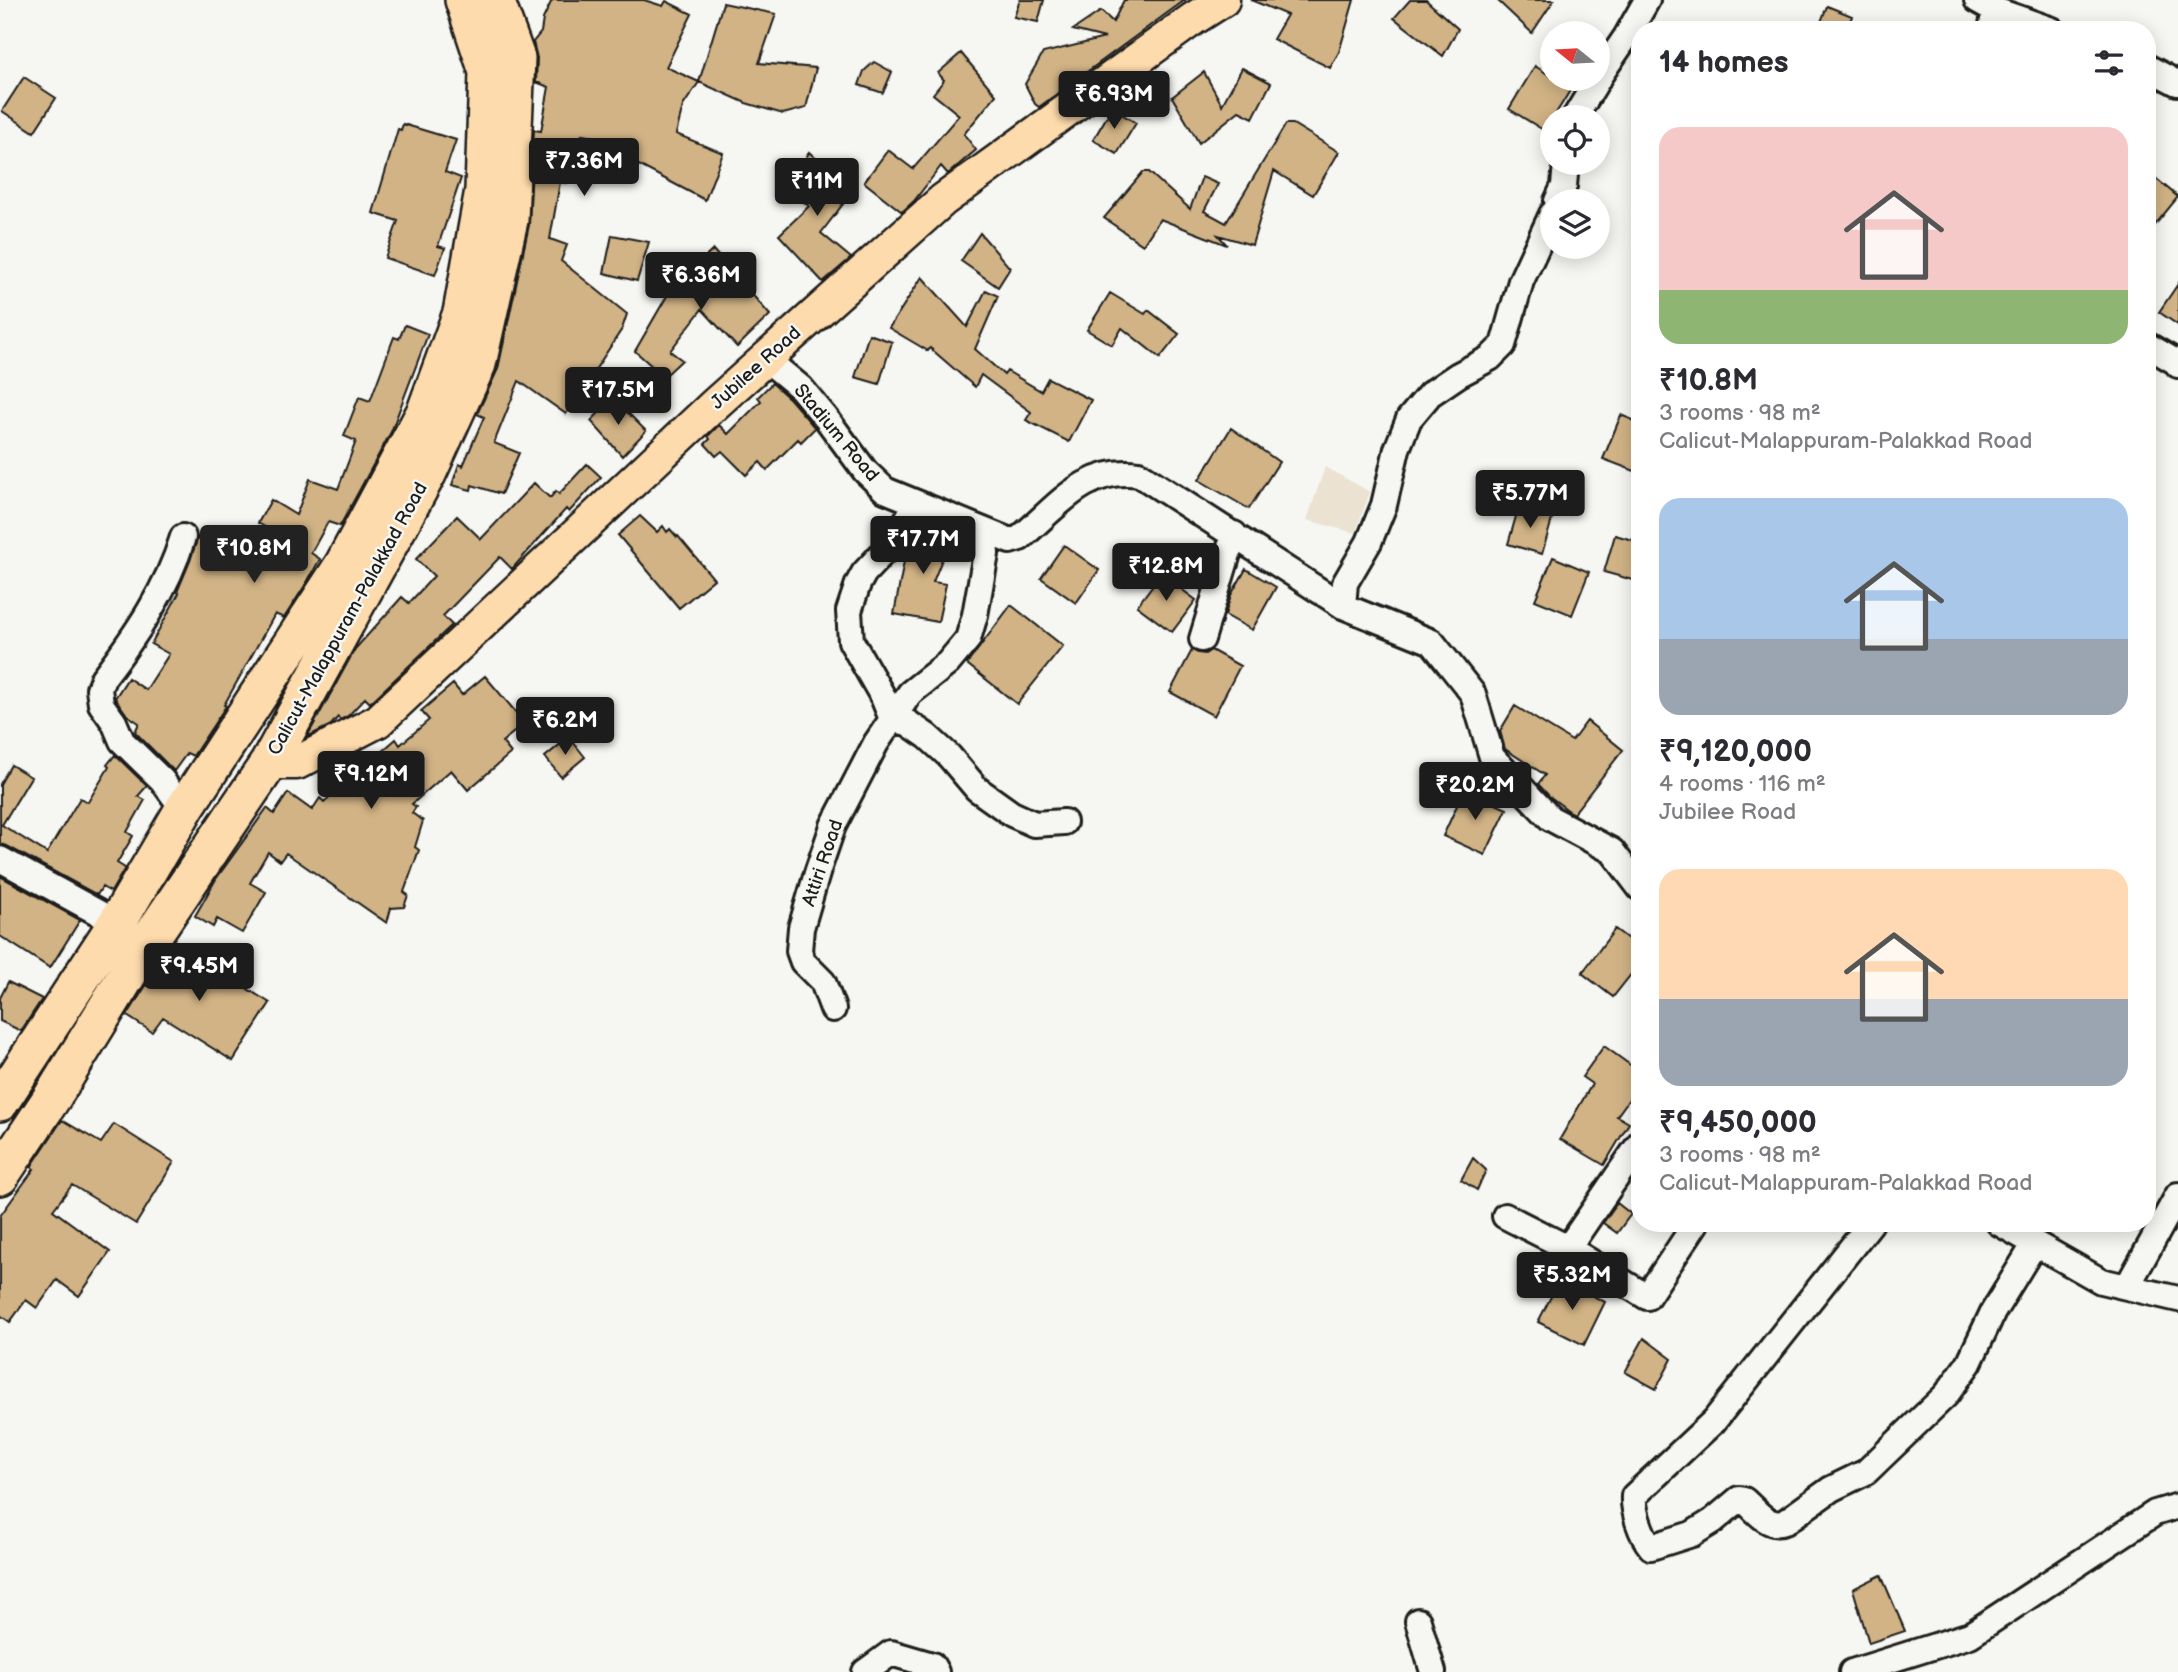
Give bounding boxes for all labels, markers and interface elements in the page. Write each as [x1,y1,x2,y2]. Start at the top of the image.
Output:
north arrow [1540,21,1610,91]
map controls [1540,21,1610,259]
icon: filters [2090,44,2128,82]
text: 14 homes [1659,45,1788,81]
pin: ₹6.93M [1057,72,1171,131]
text: ₹6.93M [1075,80,1153,108]
button: locate [1540,105,1610,175]
pin: ₹7.36M [527,138,641,198]
text: ₹7.36M [545,147,623,175]
pin: ₹11M [776,158,858,218]
text: ₹11M [791,167,843,195]
icon: home [1831,172,1957,298]
button: layers [1540,189,1610,259]
pin: ₹6.36M [644,252,758,312]
text: ₹6.36M [661,261,741,289]
street label: Jubilee Road [706,322,806,414]
text: ₹10.8M [1659,363,1758,399]
pin: ₹17.5M [561,368,675,427]
text: ₹17.5M [581,376,655,404]
street label: Stadium Road [789,380,883,486]
text: 3 rooms · 98 m² [1659,399,1821,427]
text: Calicut-Malappuram-Palakkad Road [1659,427,2033,455]
pin: ₹5.77M [1473,470,1587,530]
street label: Calicut-Malappuram-Palakkad Road [263,478,433,760]
text: ₹5.77M [1492,479,1568,507]
pin: ₹17.7M [866,516,980,576]
text: ₹17.7M [886,525,960,553]
pin: ₹10.8M [197,526,311,585]
text: ₹10.8M [216,534,292,562]
icon: home [1831,543,1957,669]
pin: ₹12.8M [1109,544,1223,603]
text: ₹12.8M [1128,552,1204,580]
pin: ₹6.2M [516,698,614,757]
text: ₹6.2M [532,706,598,734]
text: ₹9,120,000 [1659,734,1812,770]
pin: ₹9.12M [314,752,428,811]
text: ₹9.12M [334,760,408,788]
pin: ₹20.2M [1418,762,1532,822]
text: 4 rooms · 116 m² [1659,770,1826,798]
text: ₹20.2M [1435,771,1515,799]
text: Jubilee Road [1659,798,1796,826]
street label: Attiri Road [797,817,849,909]
icon: home [1831,914,1957,1040]
pin: ₹9.45M [142,944,256,1003]
text: ₹9.45M [160,952,238,980]
text: ₹9,450,000 [1659,1105,1817,1141]
text: 3 rooms · 98 m² [1659,1141,1821,1169]
text: Calicut-Malappuram-Palakkad Road [1659,1169,2033,1197]
pin: ₹5.32M [1515,1252,1629,1312]
text: ₹5.32M [1533,1261,1611,1289]

